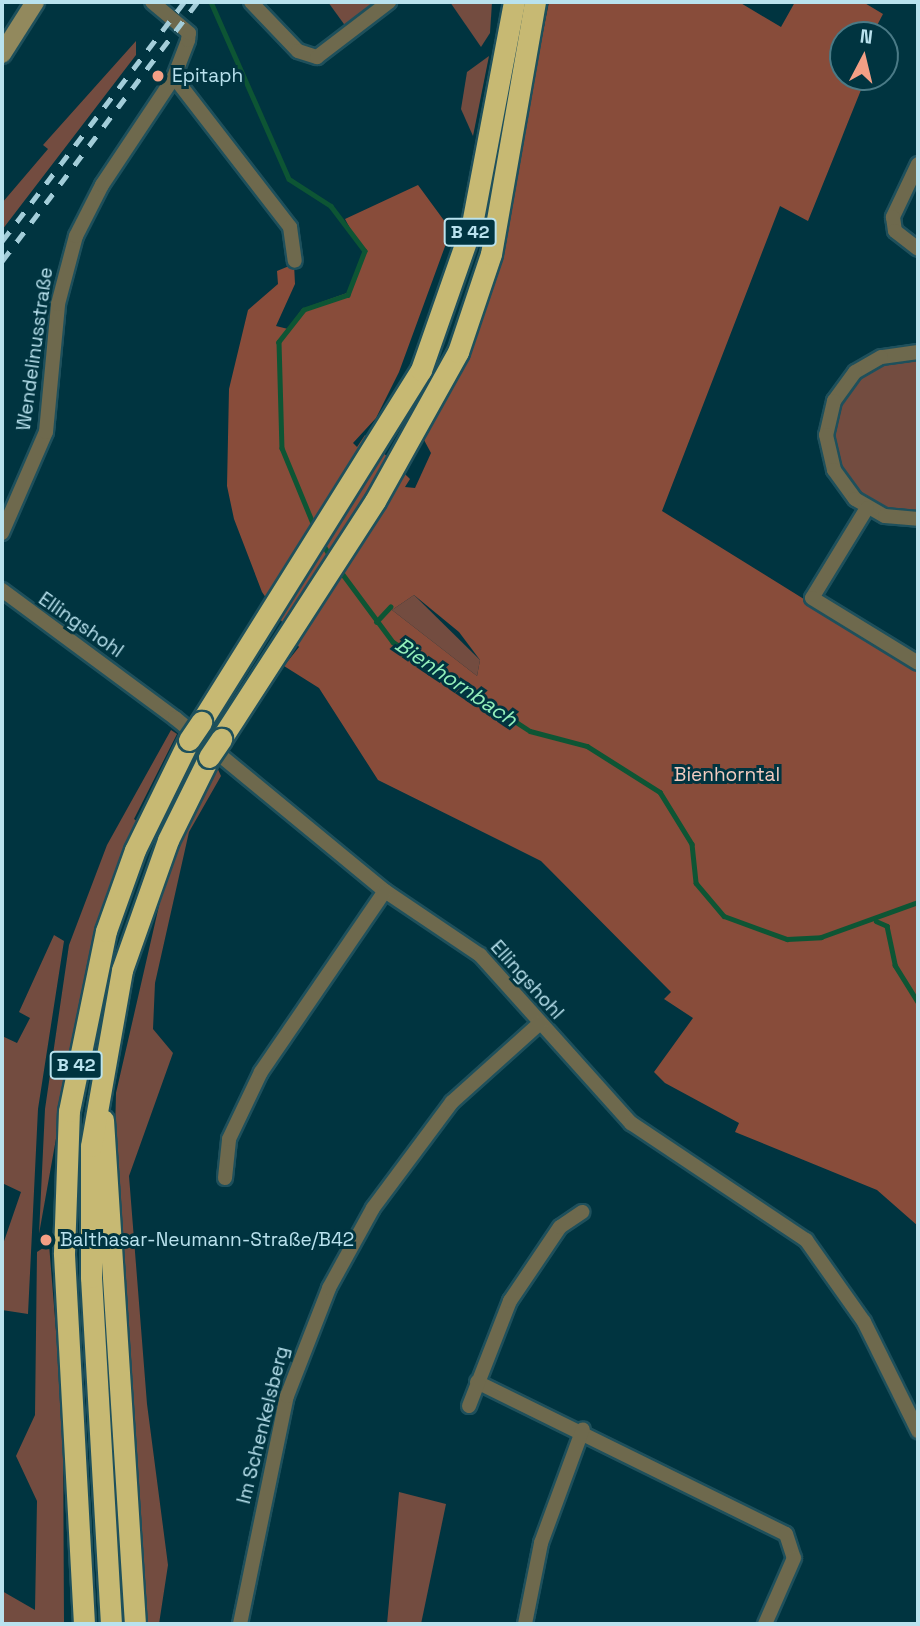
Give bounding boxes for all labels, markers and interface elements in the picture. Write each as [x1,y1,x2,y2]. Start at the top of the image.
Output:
north arrow [829,21,899,91]
text: N [859,23,874,50]
place label: Epitaph [172,65,243,87]
marker: Epitaph [150,68,166,84]
road number: B 42 [442,218,498,246]
street label: Wendelinusstraße [12,266,58,432]
street label: Ellingshohl [34,587,128,663]
water label: Bienhornbach [390,632,522,732]
park label: Bienhorntal [674,764,780,786]
street label: Ellingshohl [486,936,568,1024]
road number: B 42 [48,1050,104,1080]
place label: Balthasar-Neumann-Straße/B42 [60,1229,354,1251]
marker: Balthasar-Neumann-Straße/B42 [38,1232,54,1248]
street label: Im Schenkelsberg [232,1344,294,1506]

